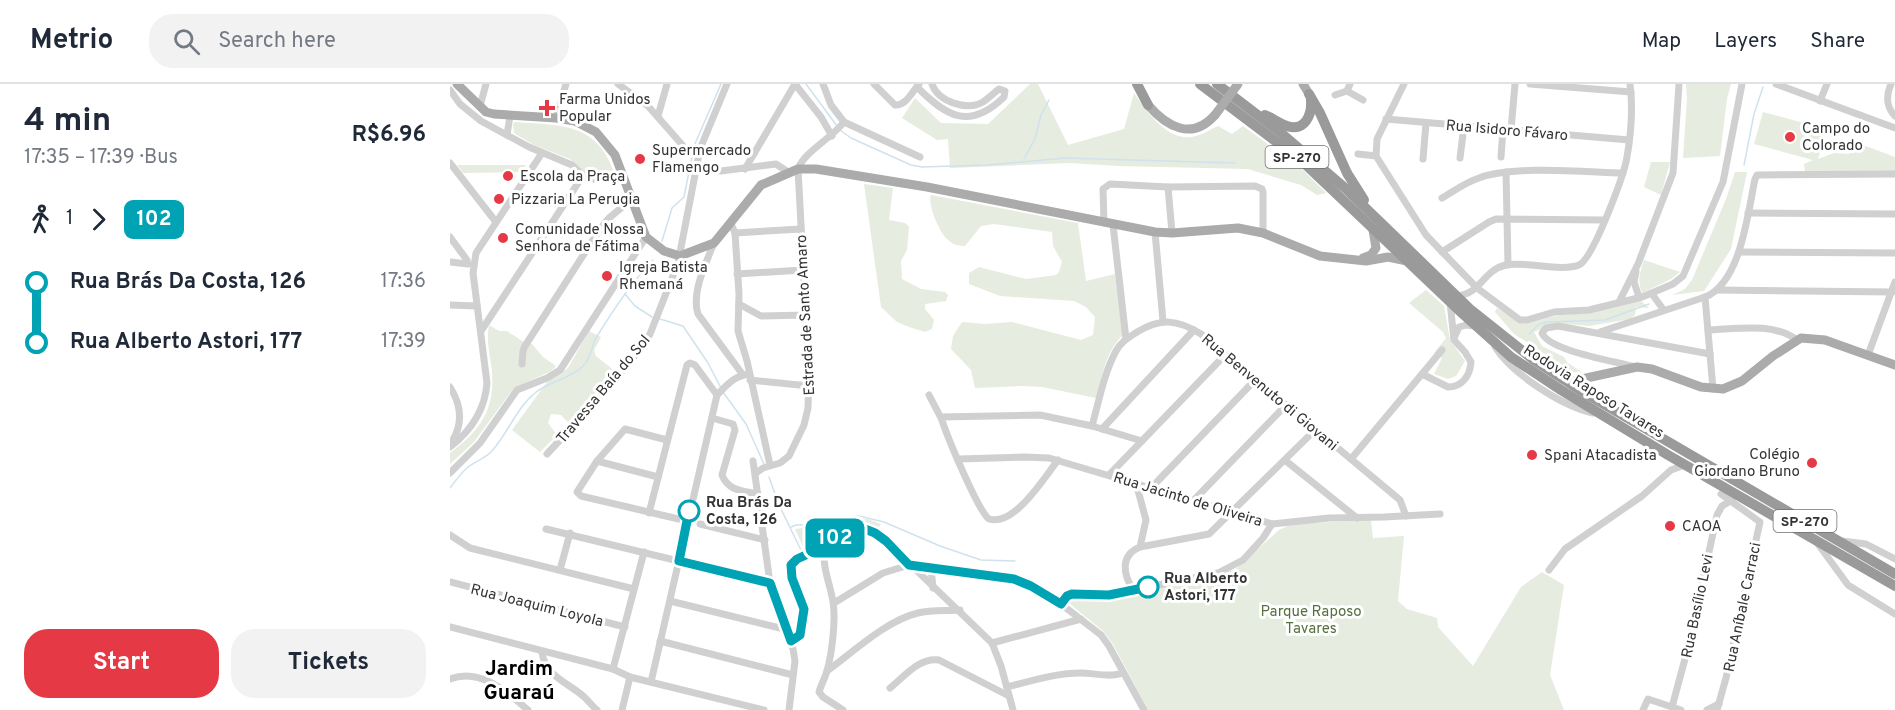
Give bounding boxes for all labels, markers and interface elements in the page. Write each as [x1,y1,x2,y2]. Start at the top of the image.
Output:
search box [149,14,569,68]
text: Metrio [30,23,113,59]
icon: search [170,25,203,58]
text: Search here [218,28,336,55]
text: Map [1642,28,1681,55]
text: Layers [1714,28,1777,55]
text: Share [1810,28,1865,55]
place label: Farma Unidos Popular [559,91,651,127]
text: 4 min [24,101,111,143]
marker: Farma Unidos Popular [540,101,554,115]
street label: Rua Isidoro Fávaro [1445,117,1569,146]
place label: Campo do Colorado [1802,120,1870,156]
text: R$6.96 [352,122,426,149]
marker: Campo do Colorado [1783,130,1797,144]
place label: Supermercado Flamengo [652,142,751,178]
text: 17:35 – 17:39 · Bus [24,145,178,171]
road number: SP-270 [1266,146,1328,168]
marker: Supermercado Flamengo [633,152,647,166]
place label: Escola da Praça [520,168,625,187]
marker: Escola da Praça [501,169,515,183]
place label: Pizzaria La Perugia [511,191,640,210]
marker: Pizzaria La Perugia [492,192,506,206]
icon: walk [24,203,57,236]
icon: forward [82,203,115,236]
text: 1 [66,206,73,232]
text: 102 [136,206,172,233]
place label: Comunidade Nossa Senhora de Fátima [515,221,644,257]
marker: Comunidade Nossa Senhora de Fátima [496,231,510,245]
street label: Estrada de Santo Amaro [793,234,820,396]
place label: Igreja Batista Rhemaná [619,259,708,295]
text: Rua Brás Da Costa, 126 [70,269,306,296]
text: 17:36 [381,269,426,295]
marker: Igreja Batista Rhemaná [600,269,614,283]
text: Rua Alberto Astori, 177 [70,329,302,356]
text: 17:39 [381,329,426,355]
street label: Rua Benvenuto di Giovani [1197,330,1341,456]
street label: Travessa Baía do Sol [553,332,655,448]
street label: Rodovia Raposo Tavares [1519,341,1667,443]
place label: Colégio Giordano Bruno [1694,446,1800,482]
place label: Spani Atacadista [1544,447,1657,466]
marker: Spani Atacadista [1525,448,1539,462]
marker: Colégio Giordano Bruno [1805,456,1819,470]
street label: Rua Jacinto de Oliveira [1111,469,1264,532]
place label: Rua Brás Da Costa, 126 [706,494,792,530]
marker: Rua Brás Da Costa, 126 [678,500,700,522]
road number: SP-270 [1774,510,1836,532]
line badge: 102 [800,518,870,558]
place label: CAOA [1682,518,1722,537]
marker: CAOA [1663,519,1677,533]
text: 102 [817,525,853,552]
street label: Rua Aníbale Carraci [1720,541,1766,674]
street label: Rua Basílio Levi [1678,553,1719,660]
place label: Rua Alberto Astori, 177 [1164,570,1247,606]
marker: Rua Alberto Astori, 177 [1137,576,1159,598]
street label: Rua Joaquim Loyola [468,581,605,632]
park label: Parque Raposo Tavares [1260,603,1362,639]
button: Start [24,629,219,698]
button: Tickets [231,629,426,698]
district label: Jardim Guaraú [483,656,555,707]

